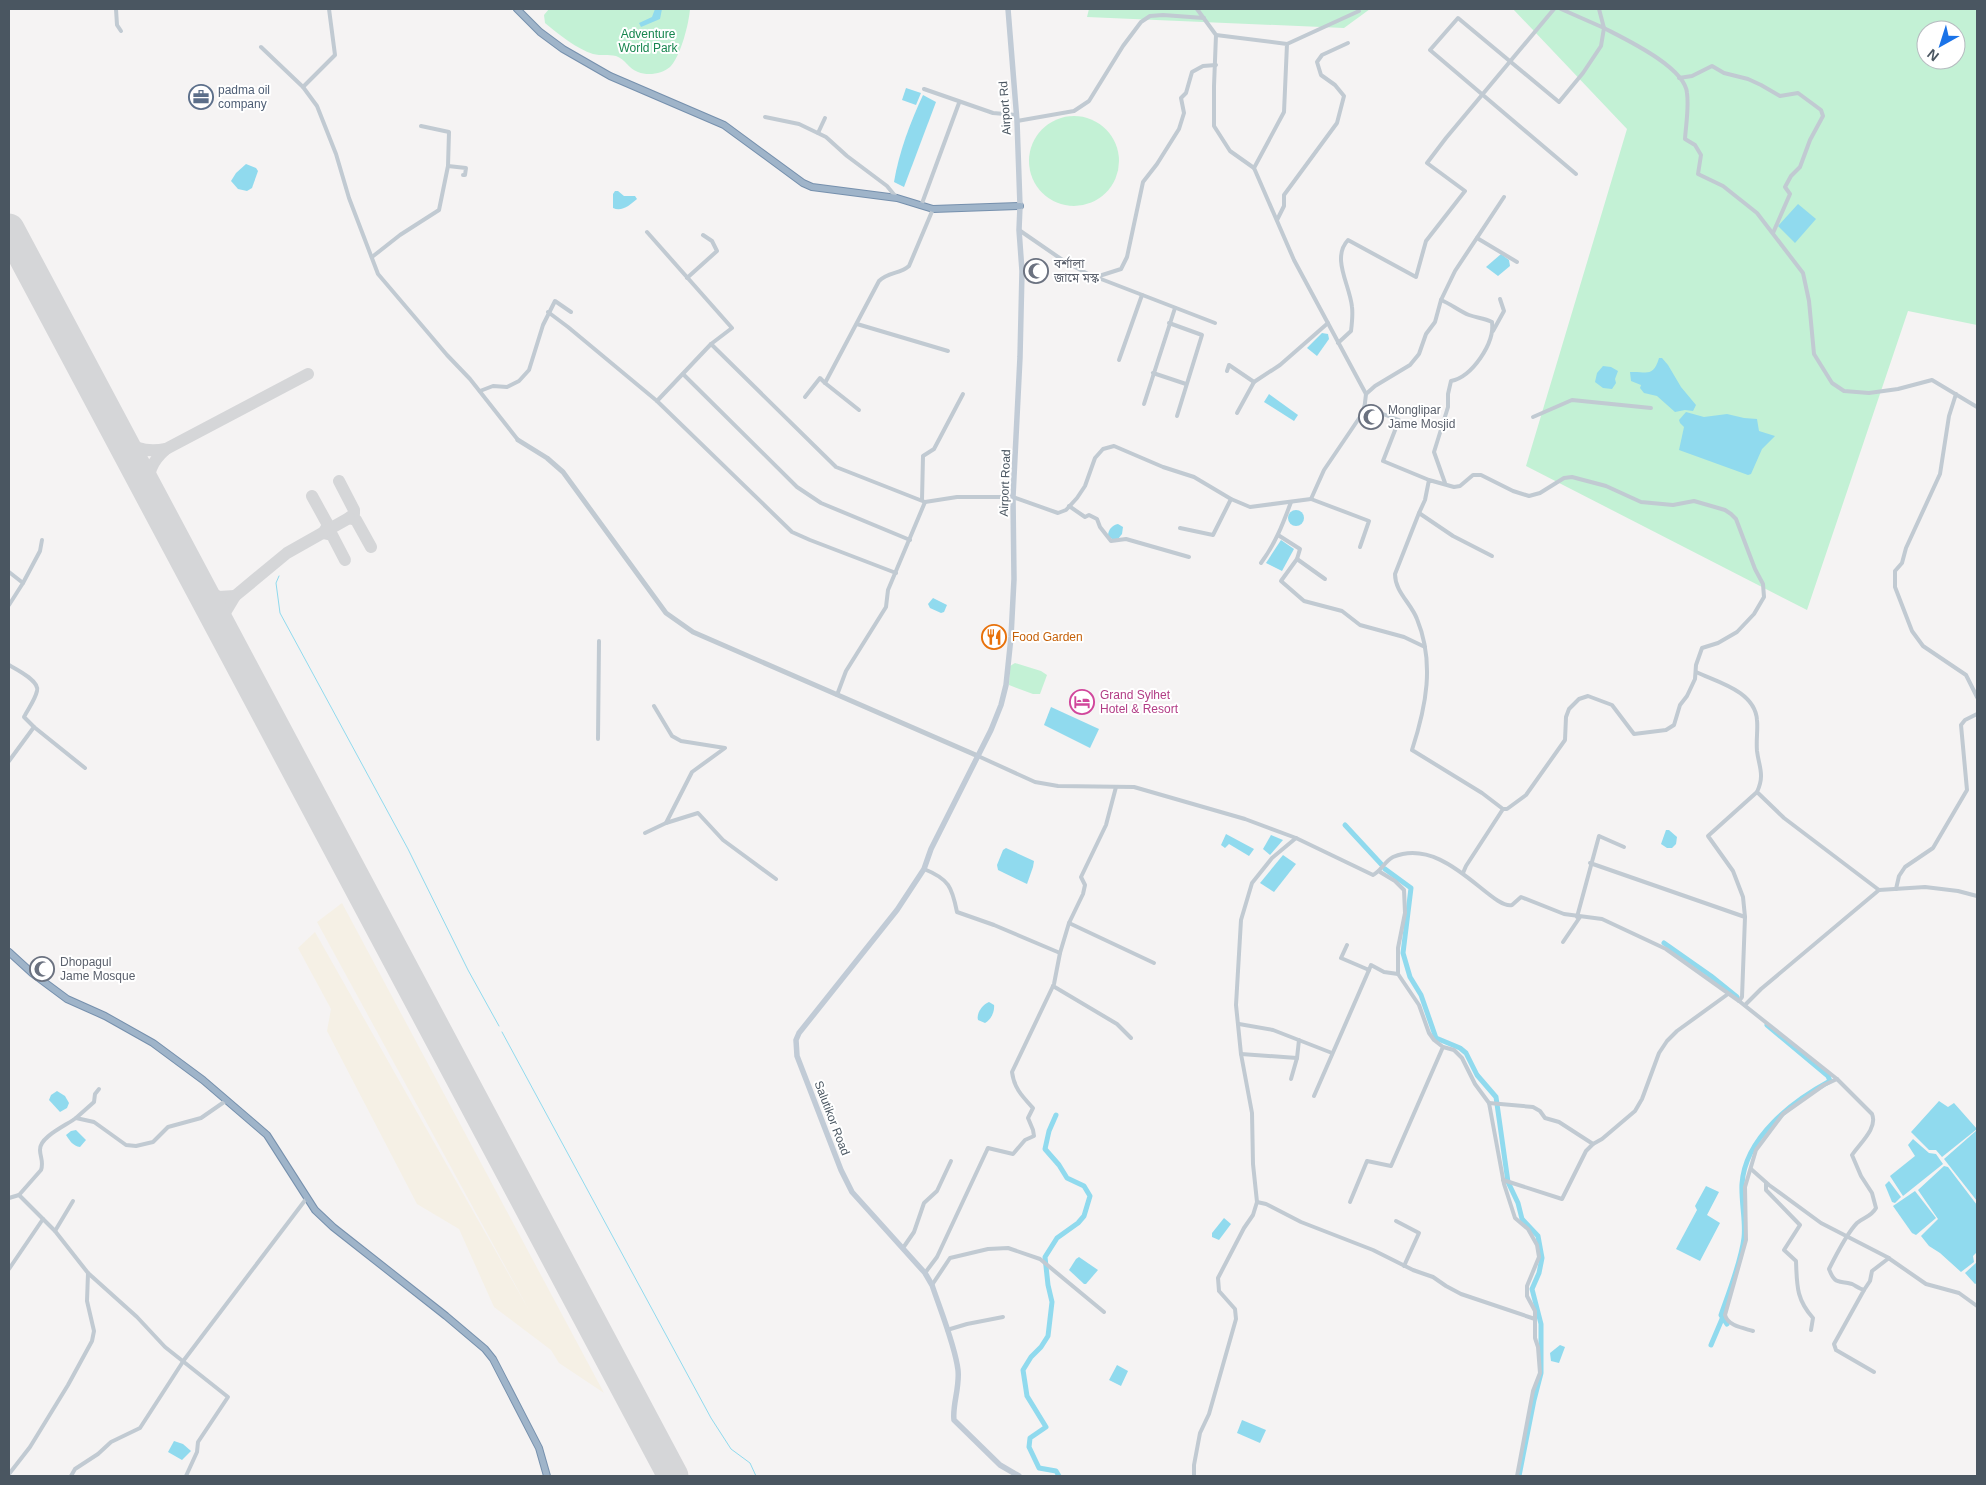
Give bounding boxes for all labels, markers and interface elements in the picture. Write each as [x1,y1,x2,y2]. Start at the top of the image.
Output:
north arrow [1916,20,1966,70]
park label: Adventure World Park [618,27,679,55]
text: N [1924,46,1942,65]
street label: Airport Rd [996,81,1014,135]
place label: padma oil company [218,83,270,111]
office icon: padma oil company [188,84,214,110]
place label: বর্শালা জামে মস্ক [1053,256,1100,285]
mosque icon: বর্শালা জামে মস্ক [1023,258,1049,284]
place label: Monglipar Jame Mosjid [1388,403,1455,431]
mosque icon: Monglipar Jame Mosjid [1358,404,1384,430]
street label: Airport Road [997,449,1013,517]
restaurant icon: Food Garden [981,624,1007,650]
place label: Food Garden [1012,630,1083,644]
place label: Grand Sylhet Hotel & Resort [1100,688,1179,716]
hotel icon: Grand Sylhet Hotel & Resort [1069,689,1095,715]
place label: Dhopagul Jame Mosque [60,955,136,983]
mosque icon: Dhopagul Jame Mosque [29,956,55,982]
street label: Salutikor Road [811,1079,853,1157]

